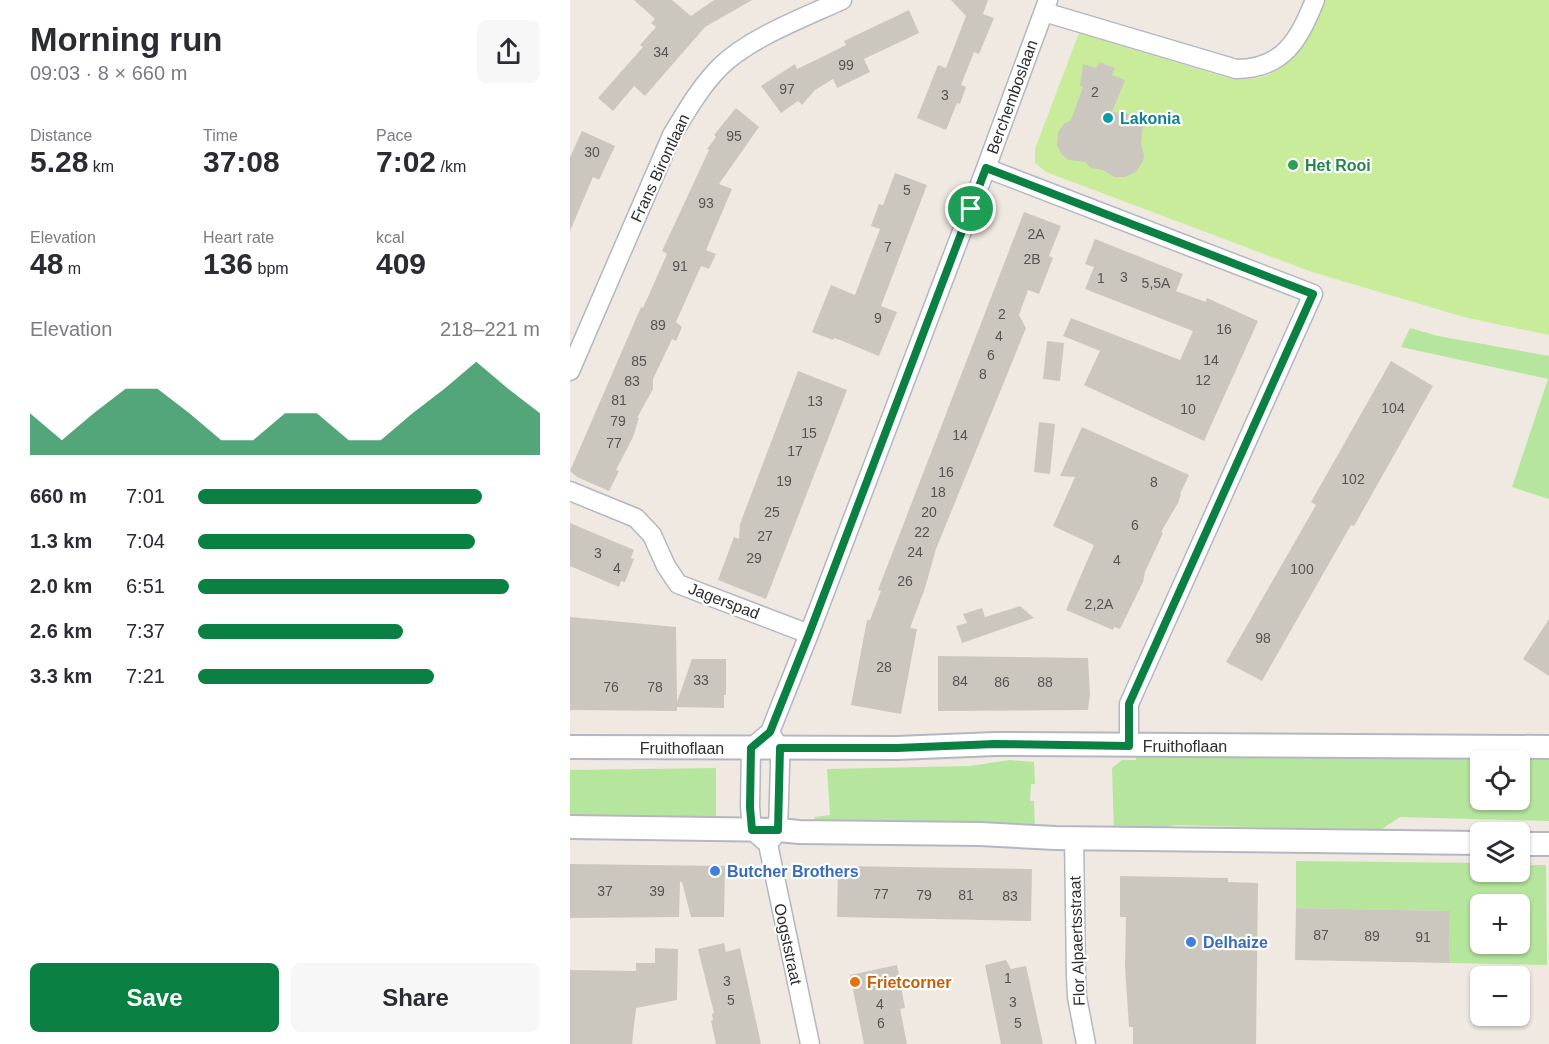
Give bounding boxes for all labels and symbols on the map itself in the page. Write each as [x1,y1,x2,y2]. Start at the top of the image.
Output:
street label: Berchemboslaan [983,38,1041,156]
house number: 34 [653,44,669,60]
house number: 99 [838,57,854,73]
house number: 97 [779,81,795,97]
house number: 2 [1091,84,1099,100]
house number: 3 [941,87,949,103]
place label: Lakonia [1120,110,1181,127]
street label: Frans Birontlaan [627,111,693,225]
marker: Lakonia [1101,111,1115,125]
house number: 95 [726,128,742,144]
house number: 30 [584,144,600,160]
place label: Het Rooi [1305,157,1371,174]
marker: Het Rooi [1286,158,1300,172]
house number: 5 [903,182,911,198]
pin [945,183,996,234]
house number: 93 [698,195,714,211]
house number: 2A [1027,226,1045,242]
house number: 7 [884,239,892,255]
house number: 2B [1023,251,1041,267]
house number: 91 [672,258,688,274]
house number: 3 [1120,269,1128,285]
house number: 1 [1097,270,1105,286]
house number: 5,5A [1142,275,1171,291]
house number: 2 [998,306,1006,322]
house number: 9 [874,310,882,326]
house number: 89 [650,317,666,333]
house number: 16 [1216,321,1232,337]
house number: 4 [995,328,1003,344]
house number: 6 [987,347,995,363]
house number: 14 [1203,352,1219,368]
house number: 85 [631,353,647,369]
house number: 8 [979,366,987,382]
house number: 12 [1195,372,1211,388]
house number: 83 [624,373,640,389]
house number: 81 [611,392,627,408]
house number: 13 [807,393,823,409]
house number: 104 [1381,400,1405,416]
house number: 10 [1180,401,1196,417]
house number: 79 [610,413,626,429]
house number: 15 [801,425,817,441]
house number: 14 [952,427,968,443]
house number: 77 [606,435,622,451]
house number: 17 [787,443,803,459]
house number: 16 [938,464,954,480]
house number: 102 [1341,471,1365,487]
house number: 19 [776,473,792,489]
house number: 8 [1150,474,1158,490]
house number: 18 [930,484,946,500]
house number: 25 [764,504,780,520]
house number: 20 [921,504,937,520]
house number: 6 [1131,517,1139,533]
house number: 22 [914,524,930,540]
house number: 27 [757,528,773,544]
house number: 24 [907,544,923,560]
house number: 3 [594,545,602,561]
house number: 29 [746,550,762,566]
house number: 4 [1113,552,1121,568]
house number: 4 [613,560,621,576]
house number: 100 [1290,561,1314,577]
house number: 26 [897,573,913,589]
street label: Jagerspad [686,580,762,622]
house number: 2,2A [1085,596,1114,612]
house number: 98 [1255,630,1271,646]
house number: 28 [876,659,892,675]
house number: 33 [693,672,709,688]
house number: 84 [952,673,968,689]
house number: 86 [994,674,1010,690]
house number: 88 [1037,674,1053,690]
house number: 76 [603,679,619,695]
house number: 78 [647,679,663,695]
street label: Fruithoflaan [1143,738,1227,755]
street label: Fruithoflaan [640,740,724,757]
place label: Butcher Brothers [727,863,859,880]
marker: Butcher Brothers [708,864,722,878]
street label: Flor Alpaertsstraat [1066,875,1088,1006]
house number: 37 [597,883,613,899]
house number: 39 [649,883,665,899]
house number: 77 [873,886,889,902]
house number: 79 [916,887,932,903]
house number: 81 [958,887,974,903]
house number: 83 [1002,888,1018,904]
street label: Oogststraat [771,902,805,987]
house number: 87 [1313,927,1329,943]
house number: 89 [1364,928,1380,944]
house number: 91 [1415,929,1431,945]
place label: Delhaize [1203,934,1268,951]
marker: Delhaize [1184,935,1198,949]
house number: 1 [1004,970,1012,986]
house number: 3 [723,973,731,989]
place label: Frietcorner [867,974,951,991]
marker: Frietcorner [848,975,862,989]
house number: 5 [727,992,735,1008]
house number: 3 [1009,994,1017,1010]
house number: 4 [876,996,884,1012]
house number: 6 [877,1015,885,1031]
house number: 5 [1014,1015,1022,1031]

